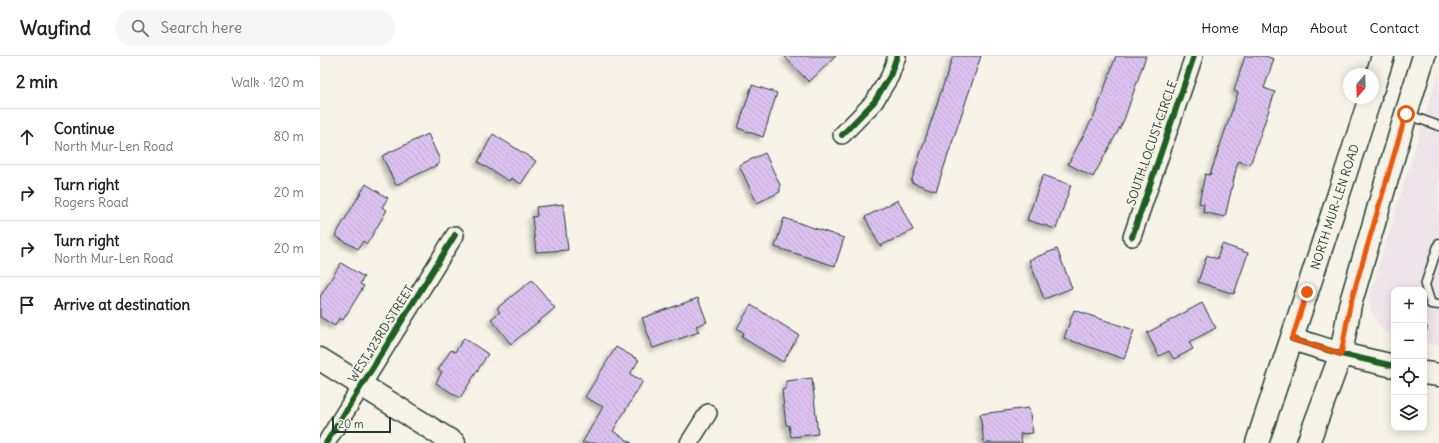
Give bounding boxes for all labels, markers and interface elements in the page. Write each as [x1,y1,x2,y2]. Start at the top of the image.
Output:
search box [115,10,395,46]
text: Wayfind [20,16,91,40]
icon: search [129,17,151,39]
text: Search here [161,18,242,37]
text: Home [1201,19,1239,37]
text: Map [1261,19,1288,37]
text: About [1310,19,1348,37]
text: Contact [1370,19,1419,37]
north arrow [1343,68,1379,104]
text: 2 min [16,71,58,93]
text: Walk · 120 m [231,74,304,91]
street label: SOUTH LOCUST CIRCLE [1123,78,1180,207]
route start [1397,105,1415,123]
text: Continue [54,119,115,138]
icon: ahead [16,126,38,148]
text: 80 m [273,128,304,145]
text: North Mur-Len Road [54,138,173,155]
street label: NORTH MUR-LEN ROAD [1307,142,1362,271]
text: Turn right [54,175,119,194]
icon: right [16,182,38,204]
text: 20 m [274,184,304,201]
text: Rogers Road [54,194,129,211]
text: Turn right [54,231,119,250]
icon: right [16,238,38,260]
text: 20 m [274,240,304,257]
text: North Mur-Len Road [54,250,173,267]
street label: WEST 123RD STREET [345,282,417,385]
route end [1298,283,1316,301]
map controls [1391,287,1427,431]
button: + [1391,287,1427,323]
icon: arrive [16,294,38,316]
text: Arrive at destination [54,295,190,314]
button: − [1391,323,1427,359]
button: locate [1391,359,1427,395]
button: layers [1391,395,1427,431]
scale bar [332,415,391,434]
text: 20 m [338,417,364,431]

